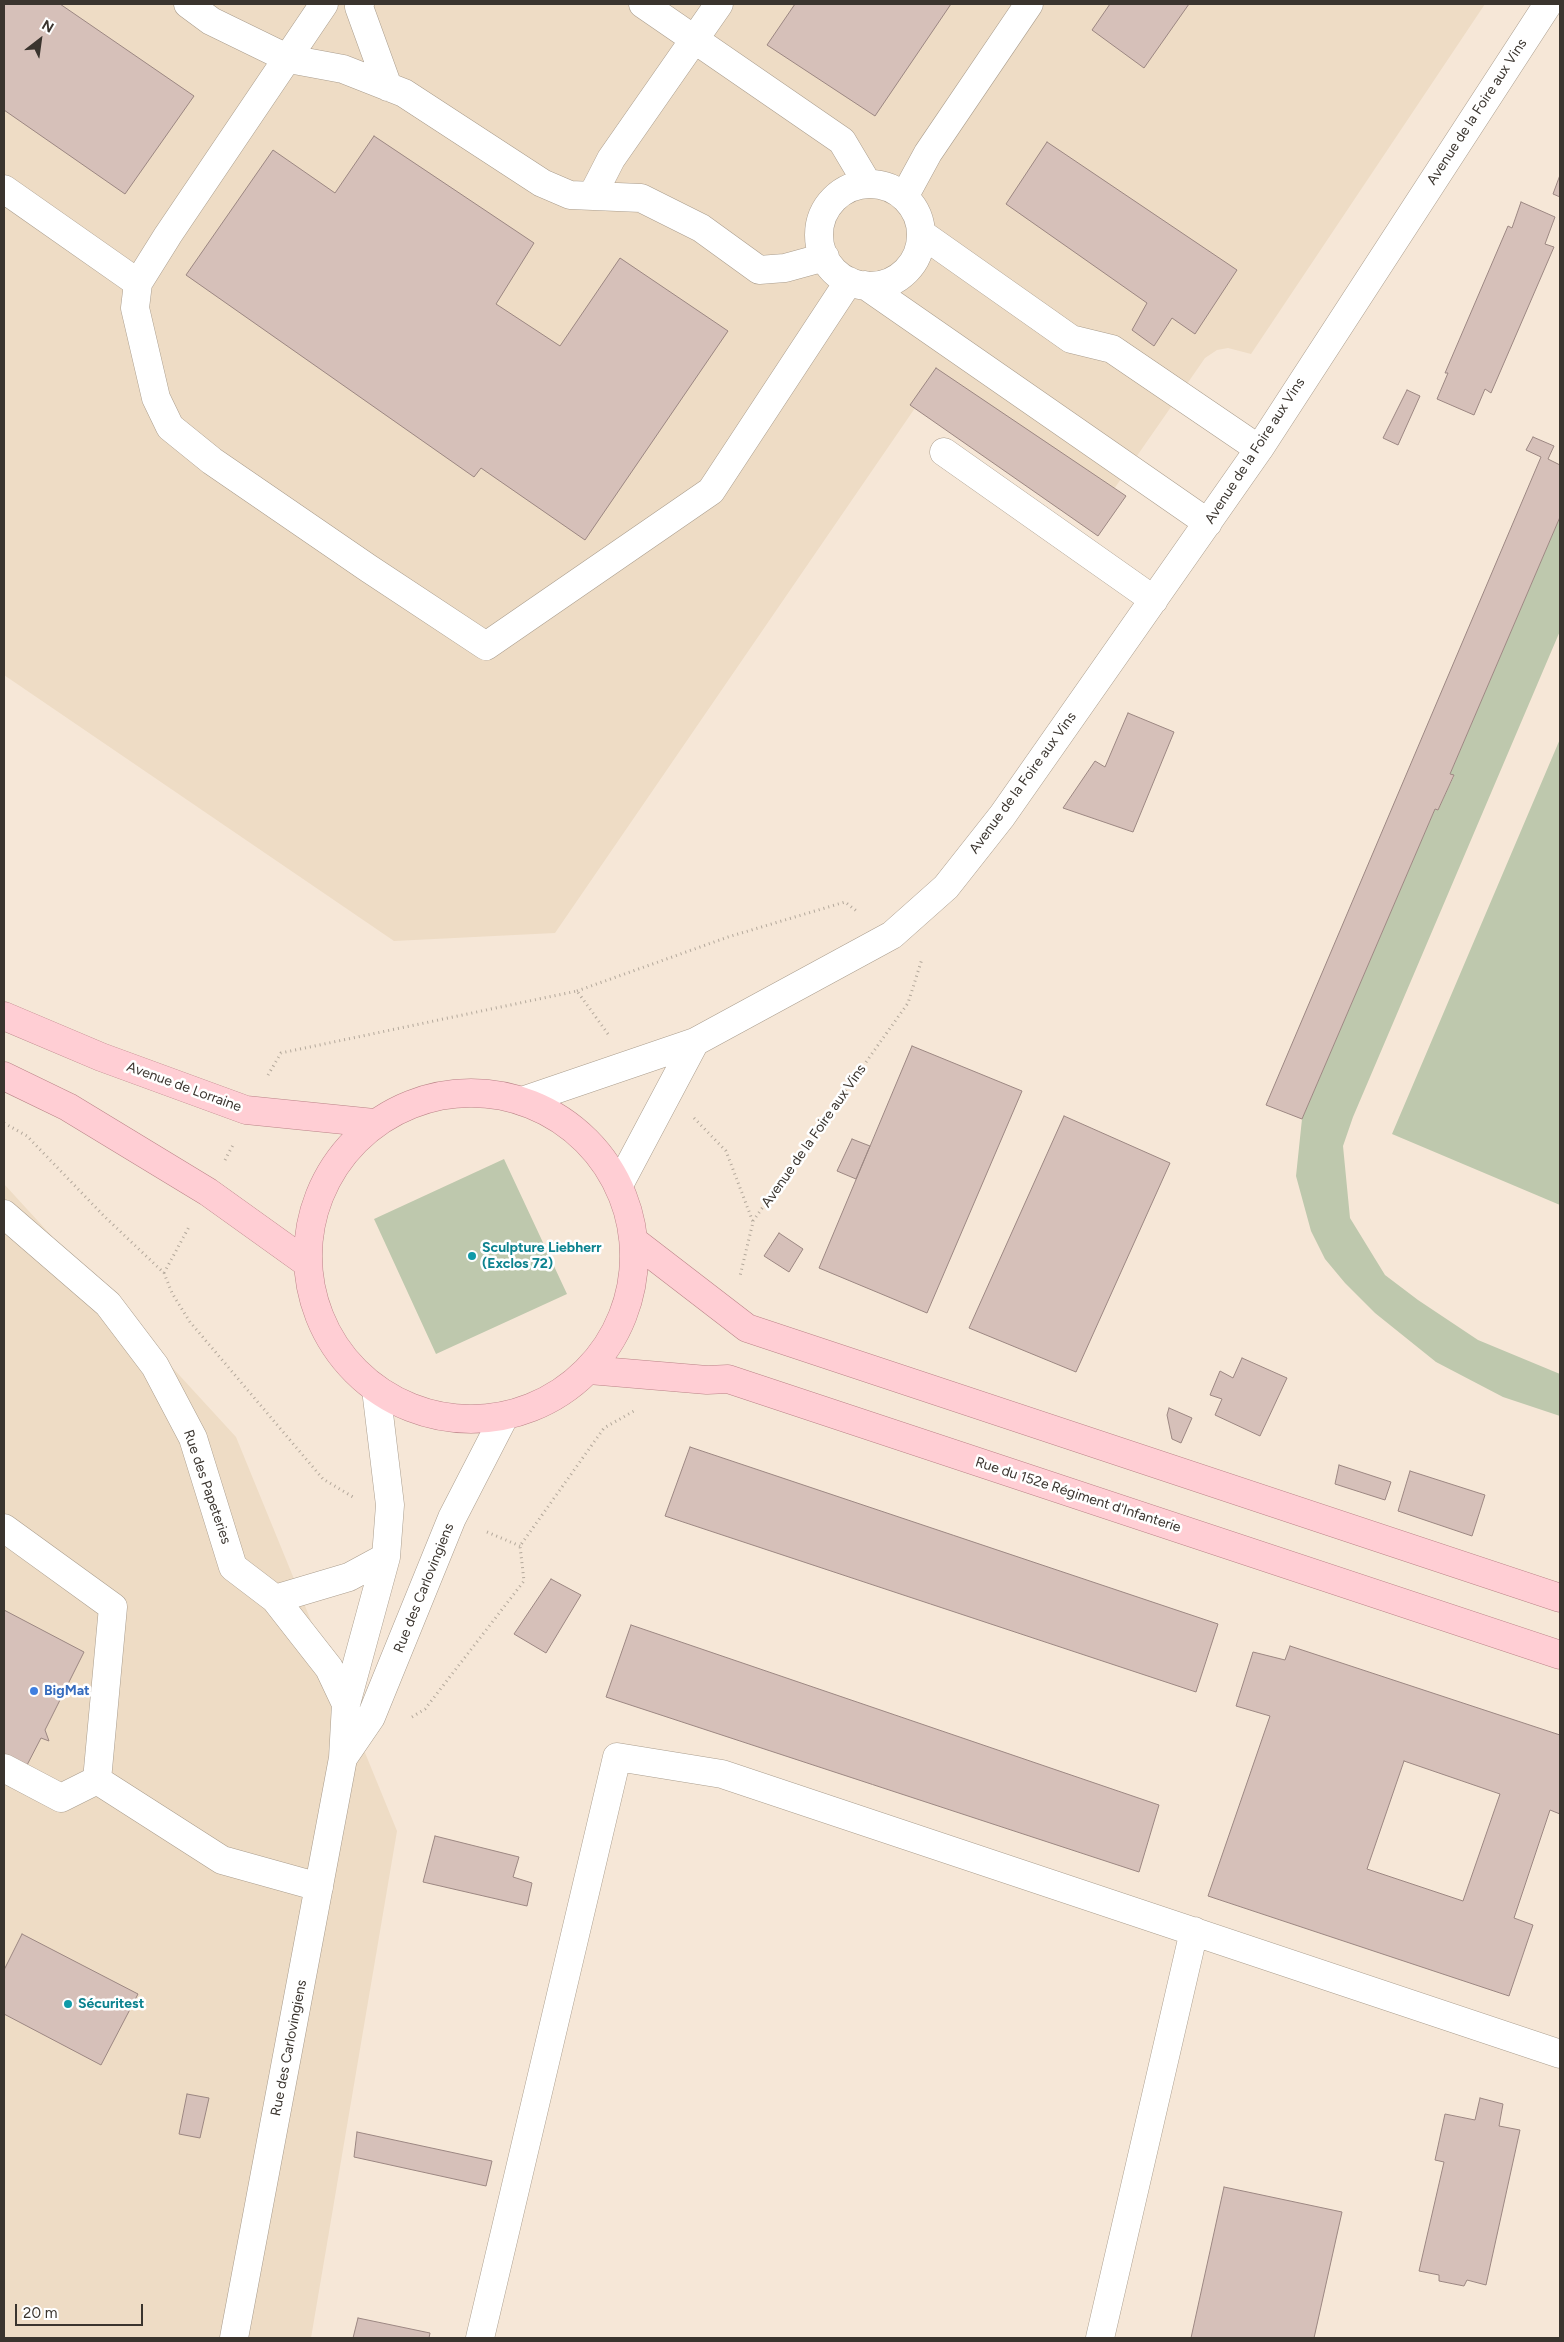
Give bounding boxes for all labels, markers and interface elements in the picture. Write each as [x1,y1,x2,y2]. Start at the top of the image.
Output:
north arrow [15,15,65,65]
text: N [39,17,57,37]
street label: Avenue de la Foire aux Vins [1423,36,1531,188]
street label: Avenue de la Foire aux Vins [1201,375,1309,527]
street label: Avenue de la Foire aux Vins [966,709,1080,857]
street label: Avenue de Lorraine [124,1058,244,1116]
street label: Avenue de la Foire aux Vins [758,1061,870,1211]
place label: Sculpture Liebherr (Exclos 72) [482,1240,602,1272]
marker: Sculpture Liebherr (Exclos 72) [466,1250,478,1262]
street label: Rue des Papeteries [180,1428,234,1546]
street label: Rue du 152e Régiment d'Infanterie [973,1454,1183,1536]
street label: Rue des Carlovingiens [390,1521,458,1655]
place label: BigMat [44,1683,90,1699]
marker: BigMat [28,1685,40,1697]
street label: Rue des Carlovingiens [268,1979,310,2117]
place label: Sécuritest [78,1996,144,2012]
marker: Sécuritest [62,1998,74,2010]
scale bar [18,2294,145,2326]
text: 20 m [23,2304,57,2322]

